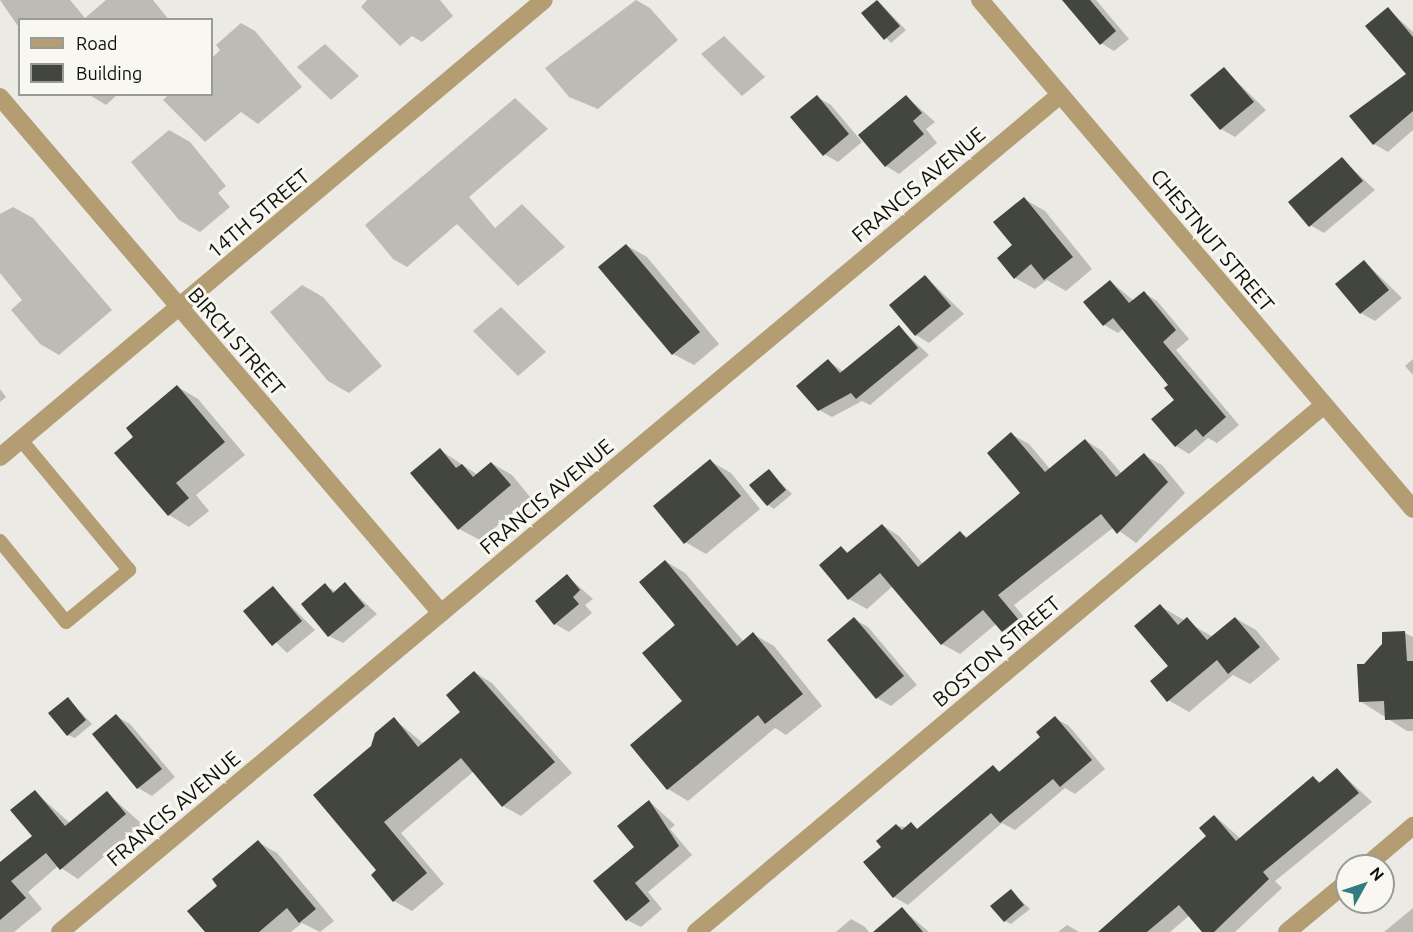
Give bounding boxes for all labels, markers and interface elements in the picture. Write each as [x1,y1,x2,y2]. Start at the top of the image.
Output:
legend [18,18,213,96]
text: Road [76,33,118,53]
text: Building [76,63,142,83]
street label: FRANCIS AVENUE [846,121,990,247]
street label: 14TH STREET [202,163,314,263]
street label: CHESTNUT STREET [1146,163,1280,317]
street label: BIRCH STREET [183,282,291,400]
street label: FRANCIS AVENUE [474,433,618,559]
street label: BOSTON STREET [927,590,1065,712]
street label: FRANCIS AVENUE [101,745,245,871]
north arrow [1335,854,1395,914]
text: N [1367,863,1388,884]

